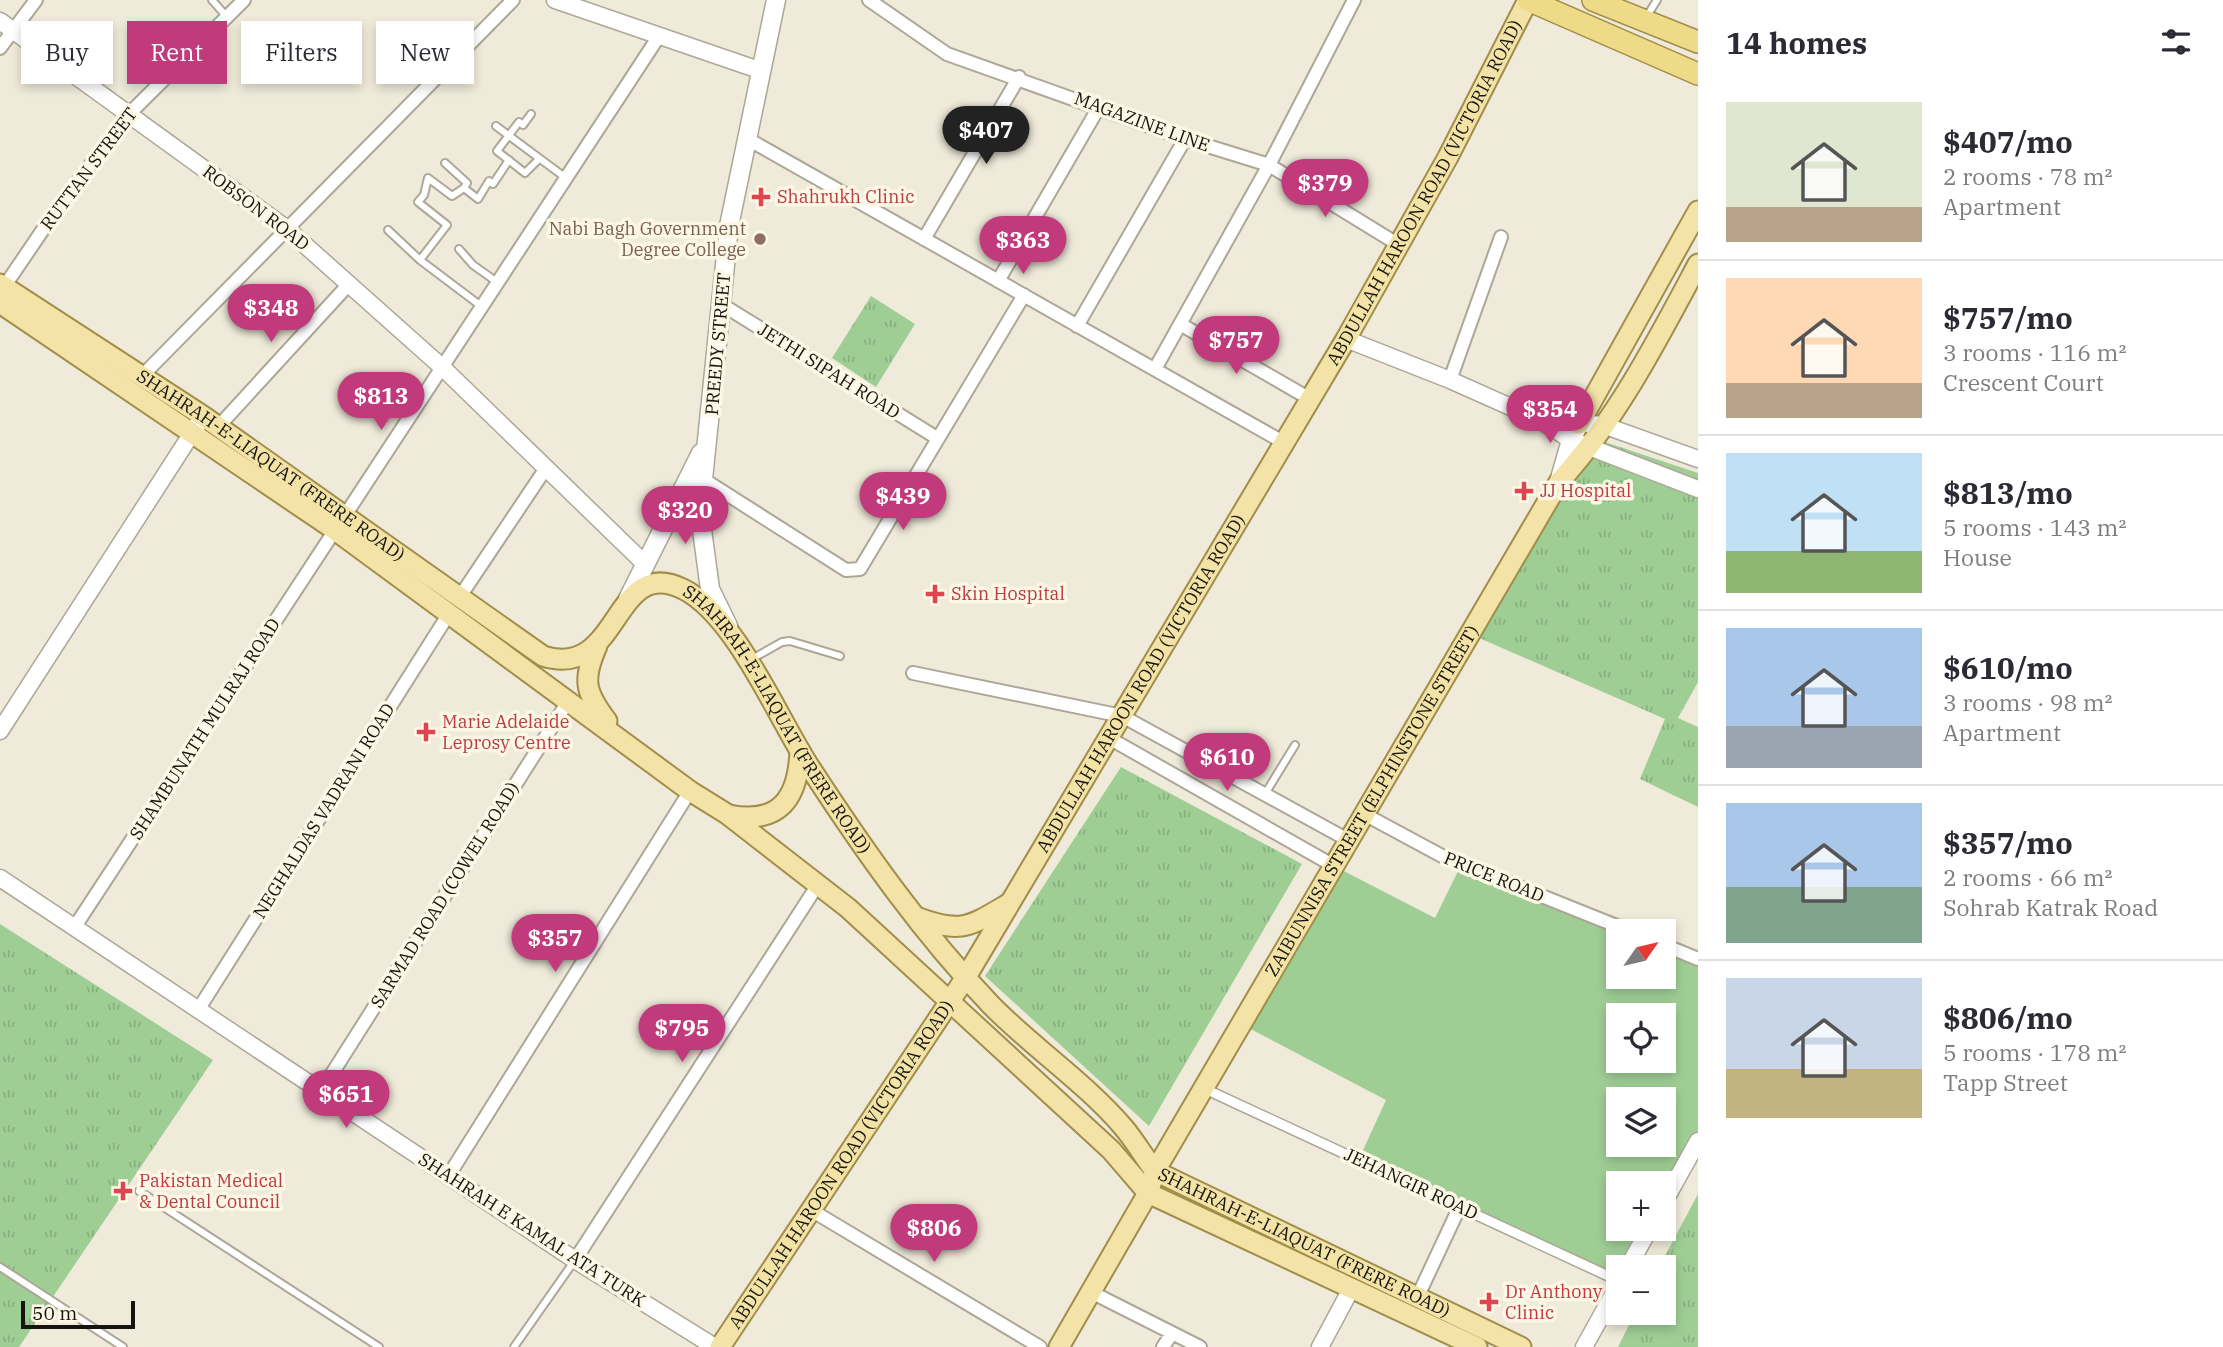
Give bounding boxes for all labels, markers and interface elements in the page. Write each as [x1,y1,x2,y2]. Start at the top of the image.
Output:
street label: ABDULLAH HAROON ROAD (VICTORIA ROAD) [1321,16,1527,369]
chip: Buy [21,21,113,84]
chip: Rent [127,21,227,84]
chip: Filters [241,21,362,84]
chip: New [376,21,474,84]
text: 14 homes [1726,23,1867,62]
icon: filters [2157,23,2195,61]
street label: MAGAZINE LINE [1071,86,1213,157]
street label: RUTTAN STREET [35,103,142,235]
pin: $407 [945,106,1027,166]
text: $407 [958,114,1014,144]
text: $407/mo [1943,122,2073,161]
icon: home [1782,130,1866,214]
street label: ROBSON ROAD [198,160,314,255]
pin: $379 [1284,160,1366,219]
text: 2 rooms · 78 m² [1943,161,2113,191]
text: $379 [1297,167,1353,197]
place label: Shahrukh Clinic [777,185,914,208]
marker: Shahrukh Clinic [751,187,771,207]
text: Apartment [1943,191,2061,221]
pin: $363 [982,216,1064,276]
place label: Nabi Bagh Government Degree College [549,217,746,261]
text: $363 [995,224,1051,254]
marker: Nabi Bagh Government Degree College [752,231,768,247]
street label: PREEDY STREET [700,271,735,416]
pin: $348 [230,284,312,344]
text: $348 [243,292,299,322]
text: $757/mo [1943,298,2073,337]
icon: home [1782,306,1866,390]
pin: $757 [1195,316,1277,376]
street label: JETHI SIPAH ROAD [754,318,905,424]
text: $757 [1208,324,1264,354]
text: 3 rooms · 116 m² [1943,337,2126,367]
street label: SHAHRAH-E-LIAQUAT (FRERE ROAD) [133,364,410,566]
text: Crescent Court [1943,367,2104,397]
pin: $813 [340,372,422,432]
text: $813 [353,380,409,410]
pin: $354 [1509,386,1591,445]
text: $354 [1522,393,1578,423]
pin: $439 [862,472,944,532]
text: $813/mo [1943,473,2073,512]
place label: JJ Hospital [1540,479,1631,502]
text: $439 [875,480,931,510]
marker: JJ Hospital [1514,481,1534,501]
icon: home [1782,481,1866,565]
pin: $320 [644,486,726,546]
text: $320 [657,494,713,524]
street label: ABDULLAH HAROON ROAD (VICTORIA ROAD) [1031,510,1250,857]
text: 5 rooms · 143 m² [1943,512,2126,542]
text: House [1943,542,2012,572]
street label: SHAHRAH-E-LIAQUAT (FRERE ROAD) [679,579,877,858]
place label: Skin Hospital [951,582,1065,605]
marker: Skin Hospital [925,584,945,604]
street label: SHAMBUNATH MULRAJ ROAD [124,614,285,844]
street label: ZAIBUNNISA STREET (ELPHINSTONE STREET) [1260,621,1484,981]
text: $610/mo [1943,648,2073,687]
icon: home [1782,656,1866,740]
text: 3 rooms · 98 m² [1943,687,2113,717]
street label: NEGHALDAS VADRANI ROAD [248,699,399,923]
place label: Marie Adelaide Leprosy Centre [442,710,571,754]
text: Apartment [1943,717,2061,747]
marker: Marie Adelaide Leprosy Centre [416,722,436,742]
pin: $610 [1186,734,1268,793]
text: $610 [1199,741,1255,771]
street label: SARMAD ROAD (COWEL ROAD) [365,777,524,1012]
text: $357/mo [1943,823,2073,862]
icon: home [1782,831,1866,915]
street label: PRICE ROAD [1441,846,1548,907]
text: 2 rooms · 66 m² [1943,862,2113,892]
text: Sohrab Katrak Road [1943,892,2158,922]
pin: $357 [514,914,596,974]
north arrow [1606,919,1676,989]
map controls [1606,919,1676,1325]
text: $357 [527,922,583,952]
street label: ABDULLAH HAROON ROAD (VICTORIA ROAD) [723,996,958,1333]
text: $806/mo [1943,998,2073,1037]
button: locate [1606,1003,1676,1073]
pin: $795 [641,1004,723,1064]
icon: home [1782,1006,1866,1090]
text: $795 [654,1012,710,1042]
text: 5 rooms · 178 m² [1943,1037,2126,1067]
text: Tapp Street [1943,1067,2068,1097]
pin: $651 [305,1070,387,1130]
text: $651 [318,1078,374,1108]
button: layers [1606,1087,1676,1157]
street label: JEHANGIR ROAD [1341,1142,1482,1225]
street label: SHAHRAH E KAMAL ATA TURK [414,1147,650,1312]
street label: SHAHRAH-E-LIAQUAT (FRERE ROAD) [1155,1162,1454,1322]
place label: Pakistan Medical & Dental Council [139,1169,283,1213]
button: + [1606,1171,1676,1241]
marker: Pakistan Medical & Dental Council [113,1181,133,1201]
pin: $806 [893,1204,975,1264]
text: $806 [906,1212,962,1242]
button: − [1606,1255,1676,1325]
place label: Dr Anthony Clinic [1505,1280,1603,1324]
marker: Dr Anthony Clinic [1479,1292,1499,1312]
scale bar [21,1298,135,1330]
text: 50 m [32,1301,77,1325]

